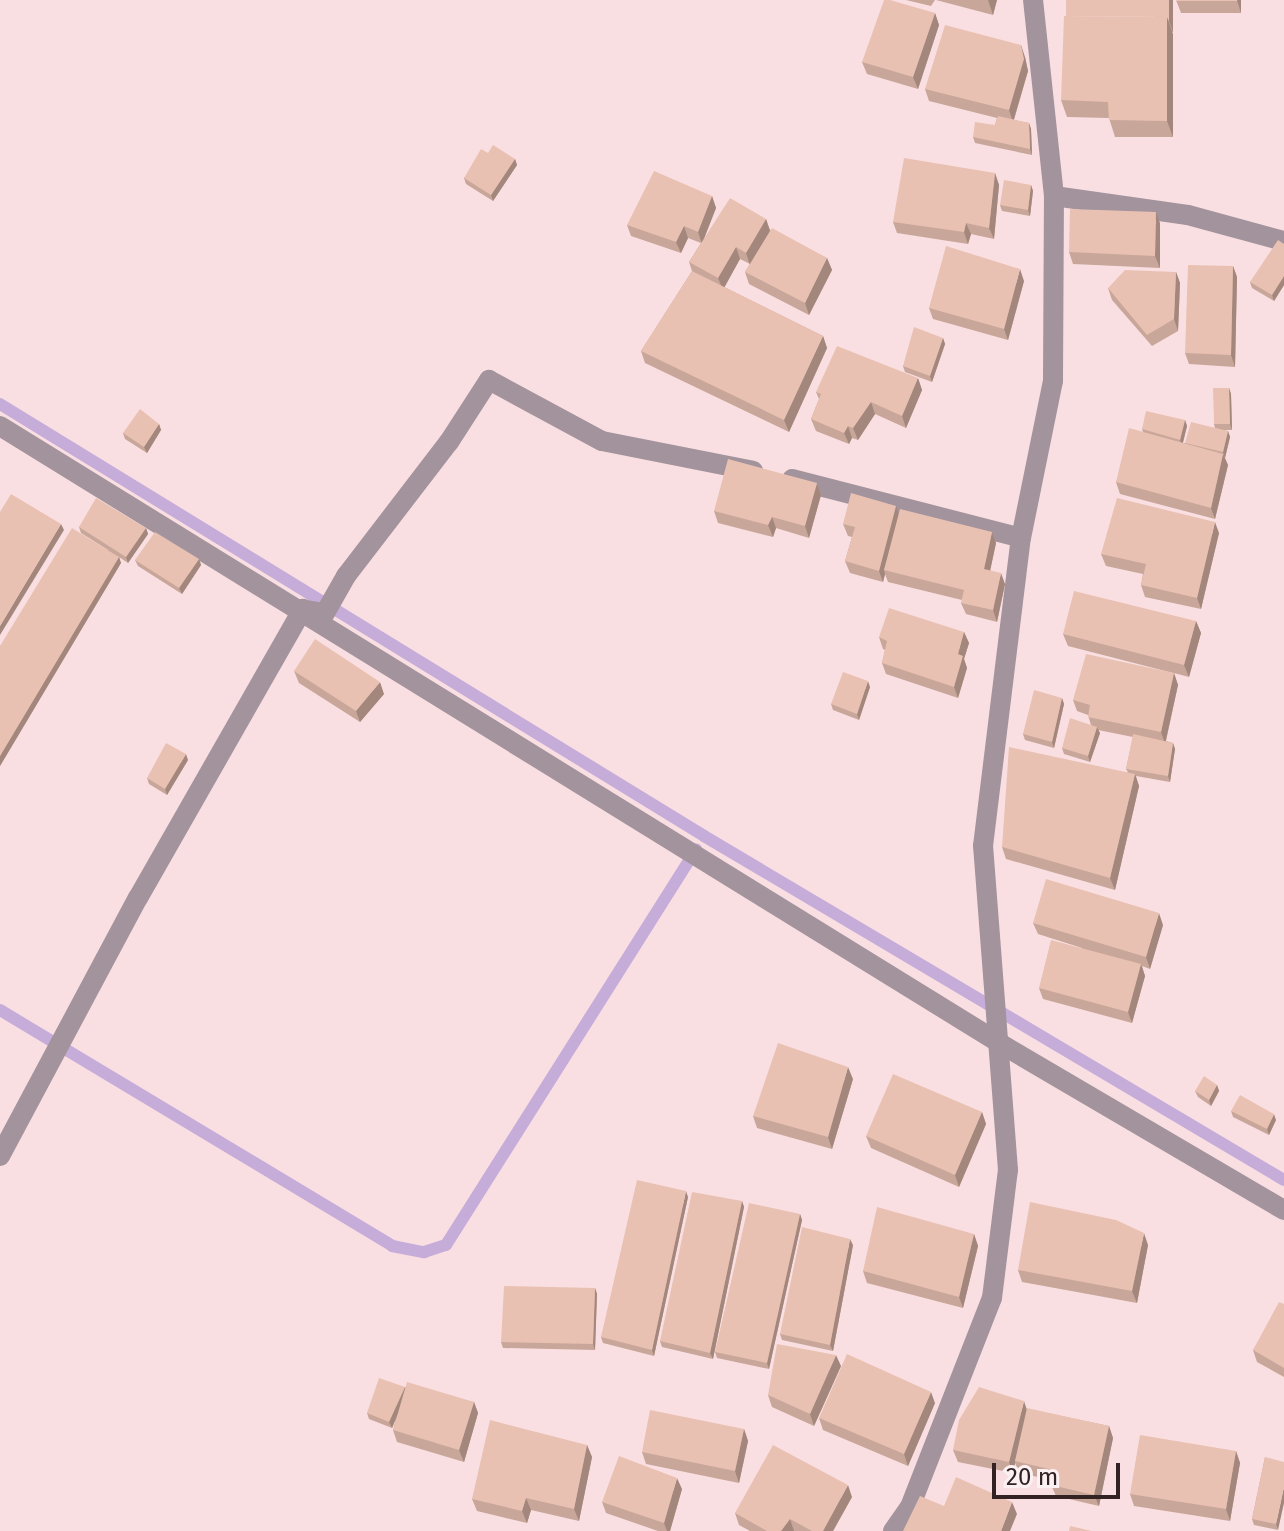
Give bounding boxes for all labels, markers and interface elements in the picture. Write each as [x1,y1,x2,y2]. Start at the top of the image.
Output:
scale bar [996,1447,1124,1497]
text: 20 m [1006,1463,1058,1491]

